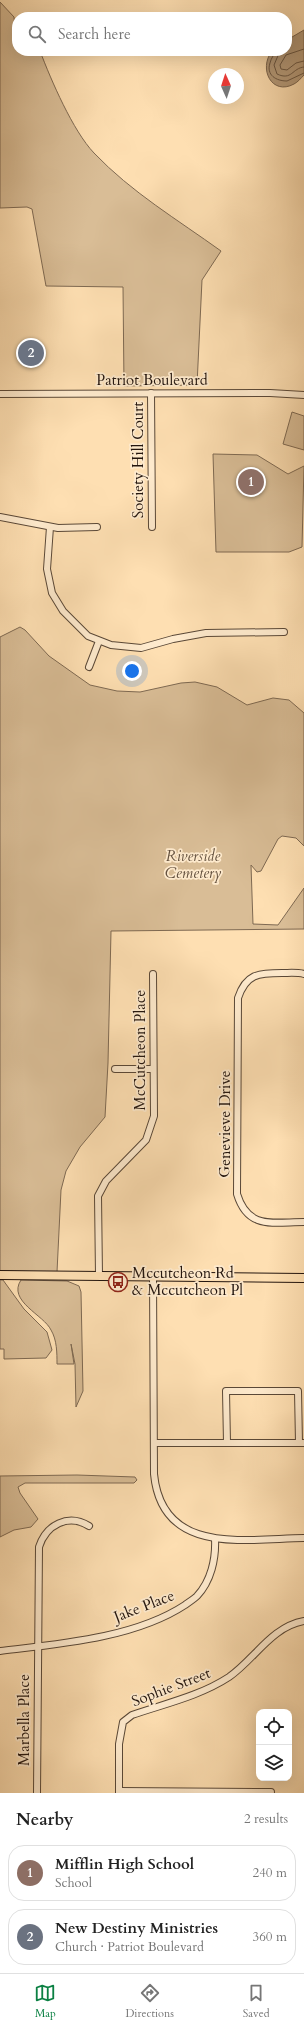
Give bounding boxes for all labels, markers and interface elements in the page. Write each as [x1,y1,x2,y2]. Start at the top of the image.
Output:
search box [12,12,292,56]
icon: search [26,23,48,45]
text: Search here [58,24,131,44]
north arrow [208,68,244,104]
pin: 2 [18,338,44,368]
street label: Patriot Boulevard [96,370,208,390]
street label: Society Hill Court [128,401,148,518]
pin: 1 [238,467,264,497]
your location [122,661,142,681]
park label: Riverside Cemetery [165,846,222,883]
street label: McCutcheon Place [130,989,150,1110]
street label: Genevieve Drive [215,1070,235,1178]
place label: Mccutcheon Rd & Mccutcheon Pl [132,1263,243,1300]
bus stop icon: Mccutcheon Rd & Mccutcheon Pl [107,1271,129,1293]
street label: Jake Place [109,1585,177,1627]
street label: Sophie Street [129,1663,214,1711]
street label: Marbella Place [14,1674,34,1766]
map controls [256,1709,292,1781]
button: locate [256,1709,292,1745]
button: layers [256,1745,292,1781]
text: Nearby [16,1808,73,1831]
text: 2 results [244,1810,288,1828]
text: Mifflin High School [55,1854,194,1874]
text: 1 [27,1864,33,1882]
text: 240 m [253,1864,287,1882]
text: School [55,1874,92,1892]
text: New Destiny Ministries [55,1918,218,1938]
text: 2 [27,1928,33,1946]
text: 360 m [253,1928,287,1946]
text: Church · Patriot Boulevard [55,1938,204,1956]
tab: Map [34,1982,56,2021]
tab: Directions [125,1982,174,2021]
tab: Saved [243,1982,270,2021]

